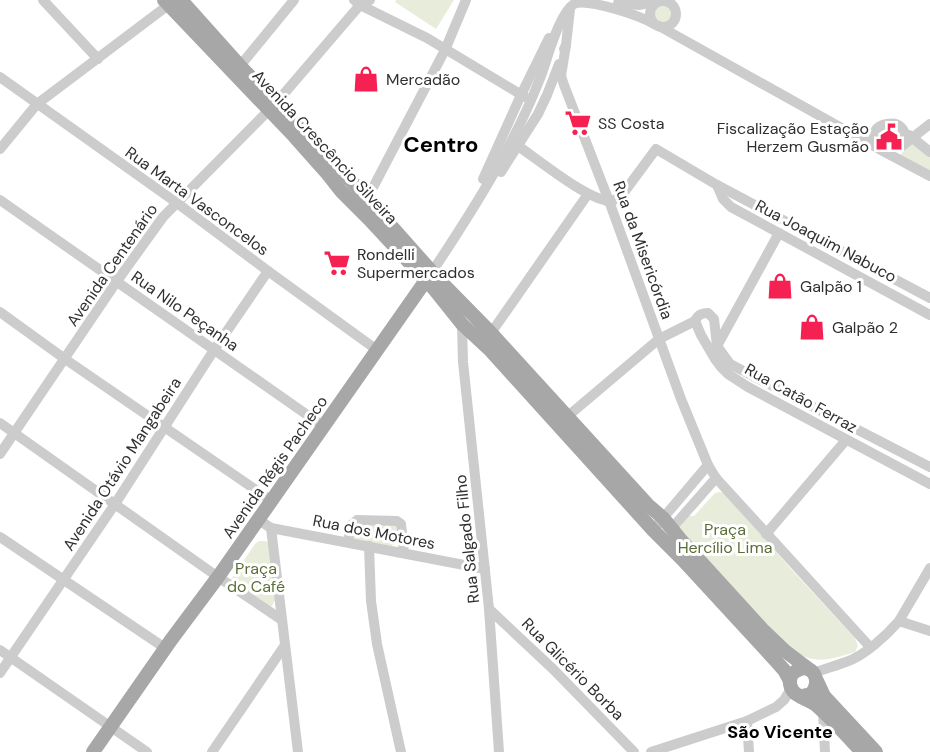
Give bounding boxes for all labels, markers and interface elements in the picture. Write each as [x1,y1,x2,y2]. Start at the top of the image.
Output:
shop icon: Mercadão [351,64,381,94]
street label: Avenida Crescêncio Silveira [248,65,402,229]
place label: Mercadão [386,69,460,90]
supermarket icon: SS Costa [563,108,593,138]
place label: SS Costa [598,113,664,134]
place label: Fiscalização Estação Herzem Gusmão [717,118,869,157]
public building icon: Fiscalização Estação Herzem Gusmão [874,122,904,152]
district label: Centro [404,130,478,159]
street label: Rua Marta Vasconcelos [121,142,273,260]
street label: Rua da Misericórdia [608,178,678,322]
street label: Rua Joaquim Nabuco [752,195,900,287]
street label: Avenida Centenário [62,200,162,330]
place label: Rondelli Supermercados [357,244,475,283]
supermarket icon: Rondelli Supermercados [322,248,352,278]
street label: Rua Nilo Peçanha [127,266,243,356]
shop icon: Galpão 1 [765,271,795,301]
place label: Galpão 1 [800,276,862,297]
shop icon: Galpão 2 [797,312,827,342]
place label: Galpão 2 [832,317,898,338]
street label: Rua Catão Ferraz [741,358,861,438]
street label: Avenida Otávio Mangabeira [58,373,186,555]
street label: Avenida Régis Pacheco [218,391,332,543]
street label: Rua Salgado Filho [450,474,484,604]
street label: Rua dos Motores [311,510,437,554]
park label: Praça Hercílio Lima [678,519,772,558]
park label: Praça do Café [227,558,285,597]
street label: Rua Glicério Borba [517,613,629,725]
district label: São Vicente [727,720,833,744]

